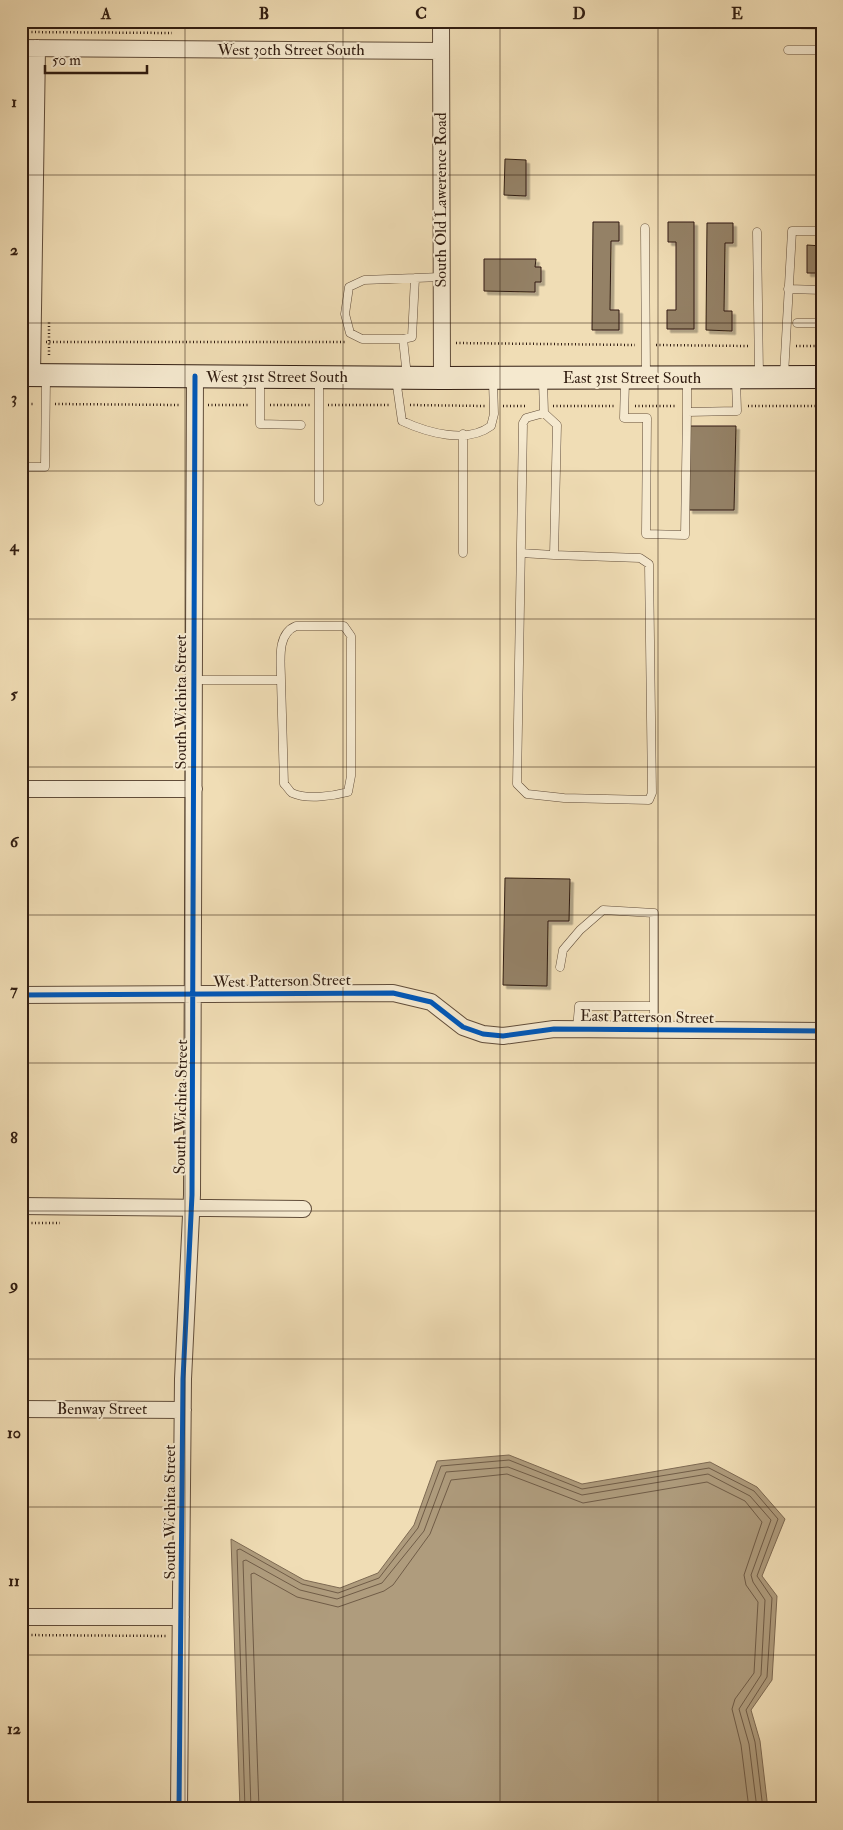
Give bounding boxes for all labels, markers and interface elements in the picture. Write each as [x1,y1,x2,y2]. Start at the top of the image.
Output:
text: A [100,4,112,24]
text: B [259,4,269,24]
text: C [415,4,427,24]
text: D [572,4,586,24]
text: E [731,4,743,24]
street label: West 30th Street South [216,40,365,60]
scale bar [45,42,148,74]
text: 50 m [52,51,81,70]
text: 1 [11,92,17,112]
street label: South Old Lawerence Road [431,112,451,288]
text: 2 [10,240,18,260]
street label: West 31st Street South [205,367,349,387]
street label: East 31st Street South [563,368,702,388]
text: 3 [11,388,17,408]
text: 4 [9,536,20,556]
street label: South Wichita Street [171,635,191,769]
text: 5 [10,684,18,704]
text: 6 [10,832,20,852]
street label: West Patterson Street [212,970,351,992]
text: 7 [10,980,18,1000]
street label: East Patterson Street [580,1006,714,1028]
street label: South Wichita Street [170,1039,192,1175]
text: 8 [10,1128,18,1148]
text: 9 [8,1275,18,1295]
street label: Benway Street [57,1399,147,1419]
text: 10 [7,1423,21,1443]
street label: South Wichita Street [160,1445,180,1579]
text: 11 [8,1571,20,1591]
text: 12 [7,1719,21,1739]

